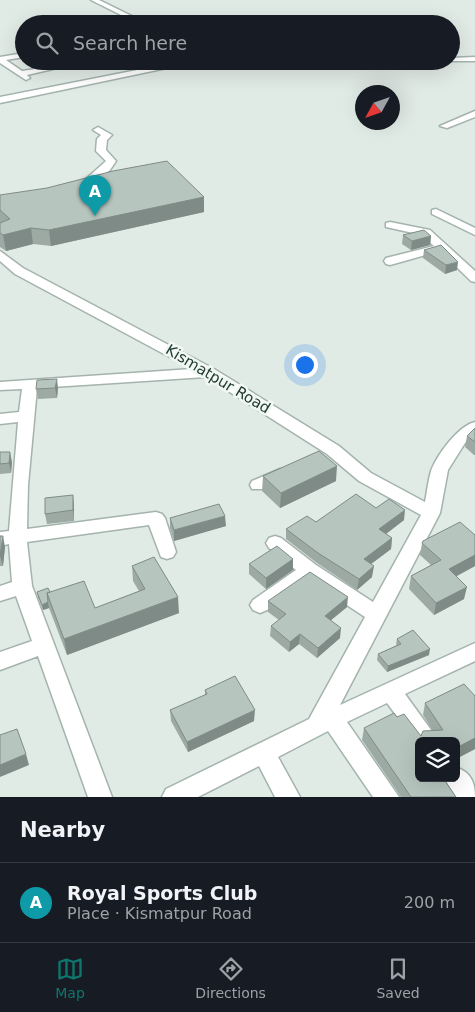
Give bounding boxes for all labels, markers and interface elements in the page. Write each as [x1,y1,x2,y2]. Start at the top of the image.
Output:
search box [15,15,460,70]
icon: search [33,29,61,57]
text: Search here [73,32,187,54]
north arrow [355,85,400,130]
pin: A [79,175,111,216]
street label: Kismatpur Road [162,341,274,417]
your location [292,352,318,378]
map controls [415,737,460,782]
button: layers [415,737,460,782]
text: Nearby [20,818,105,842]
text: Royal Sports Club [67,882,257,904]
text: A [30,893,42,912]
text: 200 m [404,893,455,912]
text: Place · Kismatpur Road [67,904,252,923]
tab: Map [55,955,85,1001]
tab: Directions [195,955,266,1001]
tab: Saved [376,955,420,1001]

